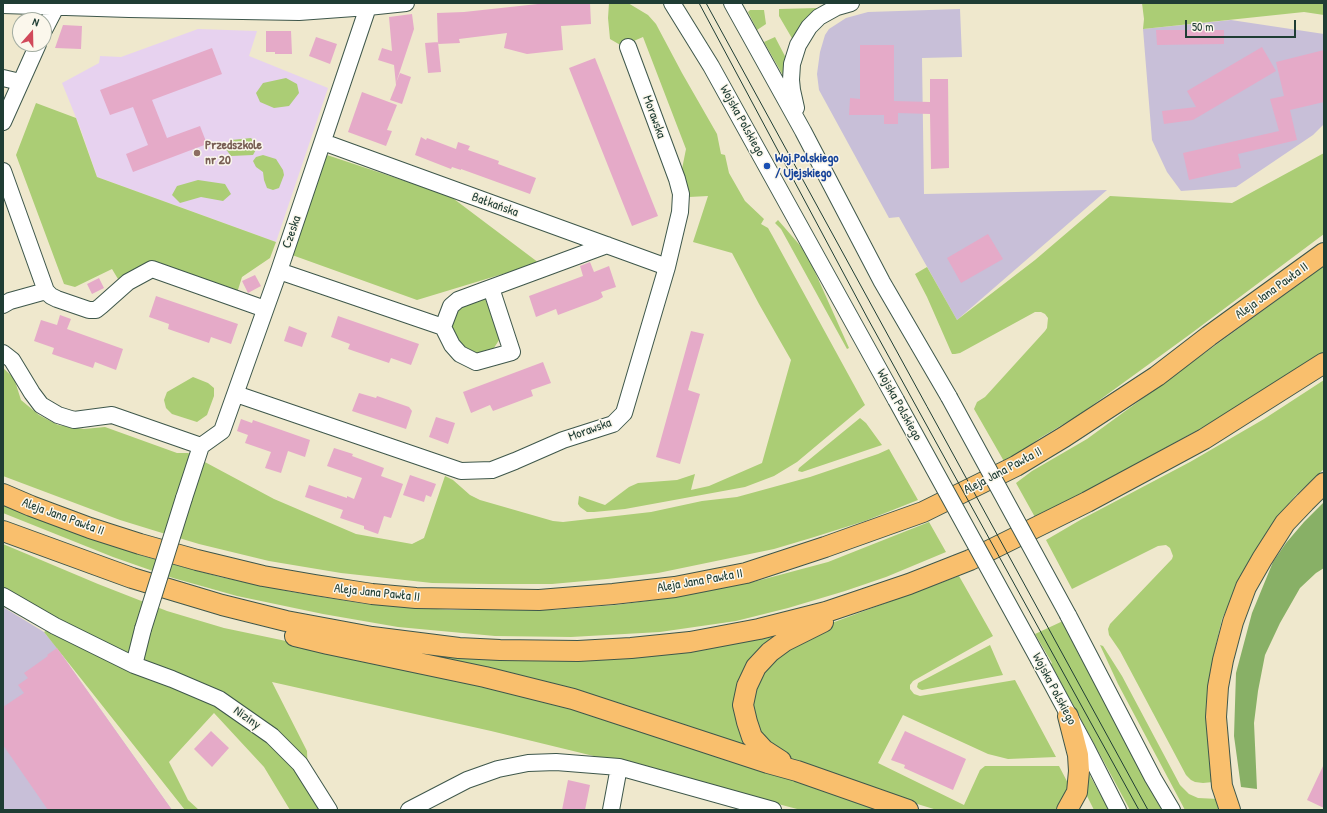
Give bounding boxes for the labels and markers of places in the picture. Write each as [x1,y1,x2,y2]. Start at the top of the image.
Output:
place label: Przedszkole nr 20 [205,138,262,169]
marker: Przedszkole nr 20 [192,148,202,158]
place label: Woj.Polskiego / Ujejskiego [775,151,839,182]
marker: Woj.Polskiego / Ujejskiego [762,161,772,171]

